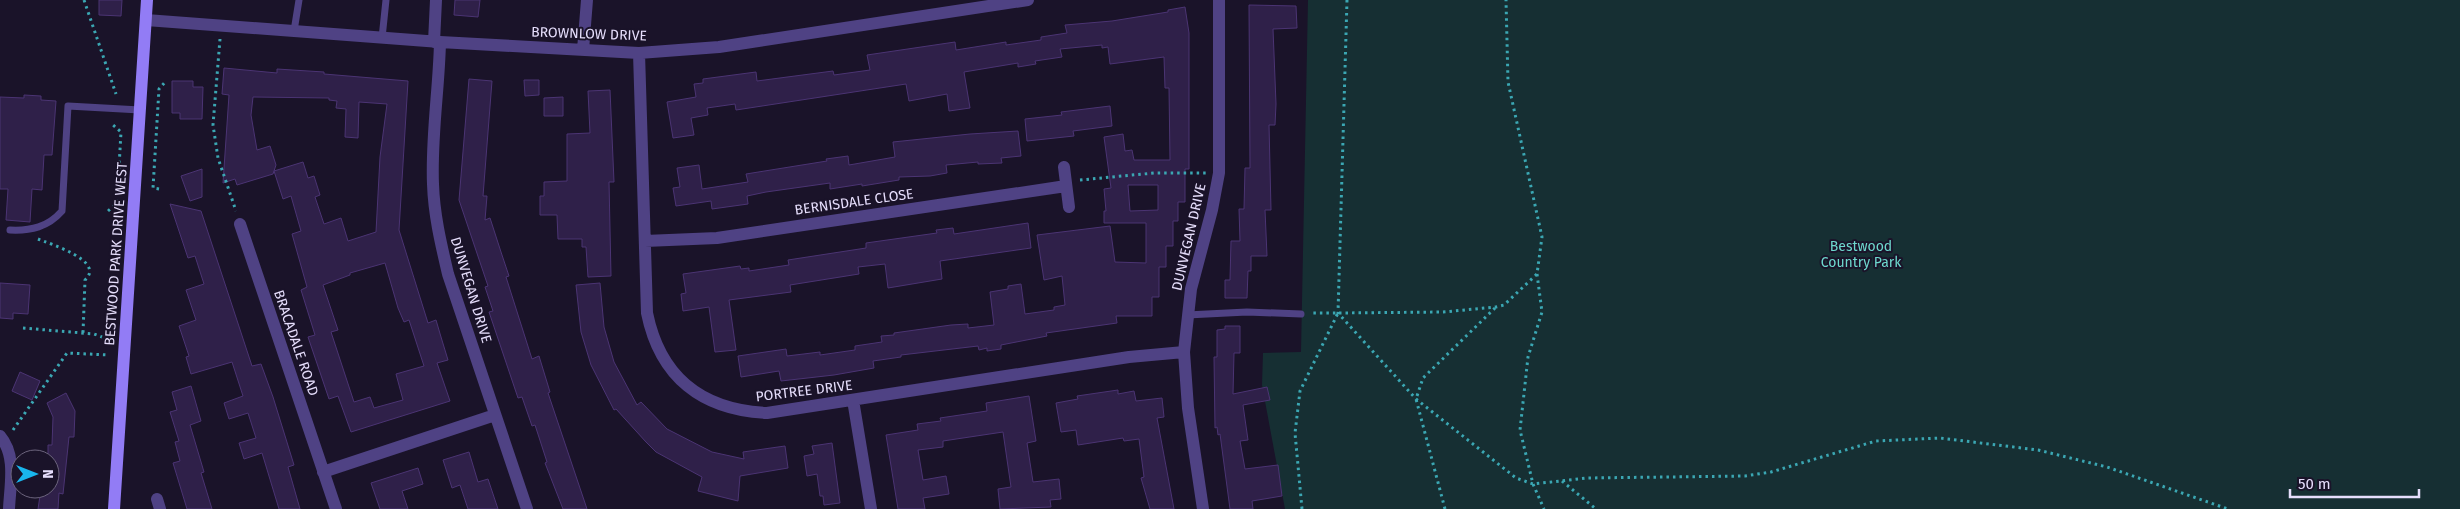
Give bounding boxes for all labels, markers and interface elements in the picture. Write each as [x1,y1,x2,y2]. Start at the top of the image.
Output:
street label: BROWNLOW DRIVE [531,23,647,45]
street label: BESTWOOD PARK DRIVE WEST [101,161,131,346]
street label: DUNVEGAN DRIVE [1168,182,1210,292]
street label: BERNISDALE CLOSE [793,185,915,219]
street label: DUNVEGAN DRIVE [447,235,495,345]
park label: Bestwood Country Park [1821,238,1902,271]
street label: BRACADALE ROAD [270,288,322,398]
street label: PORTREE DRIVE [755,377,853,405]
north arrow [10,449,60,499]
scale bar [2290,466,2419,498]
text: N [39,469,56,479]
text: 50 m [2298,475,2331,493]

